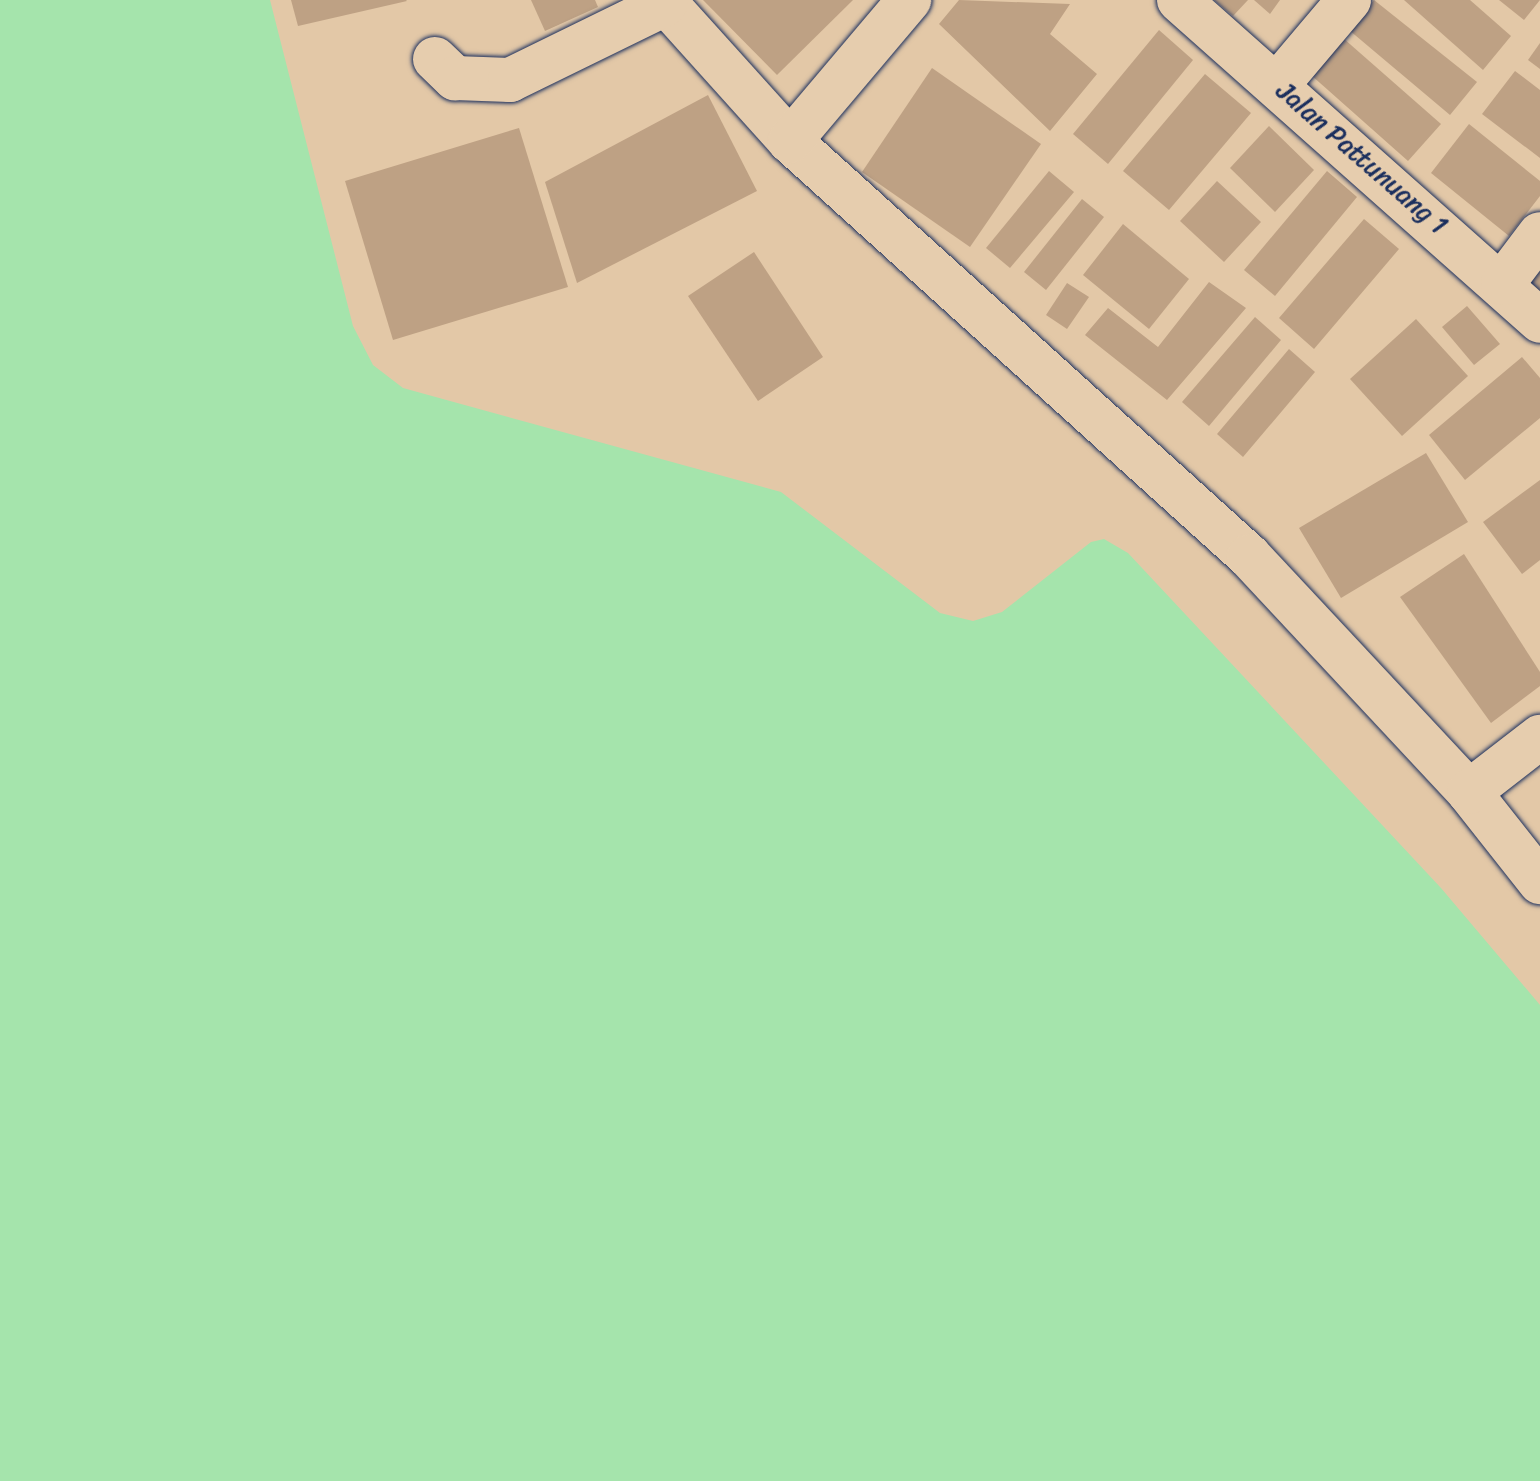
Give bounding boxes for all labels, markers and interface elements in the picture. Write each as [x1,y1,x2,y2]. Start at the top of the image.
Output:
street label: Jalan Pattunuang 1 [1270,75,1454,241]

